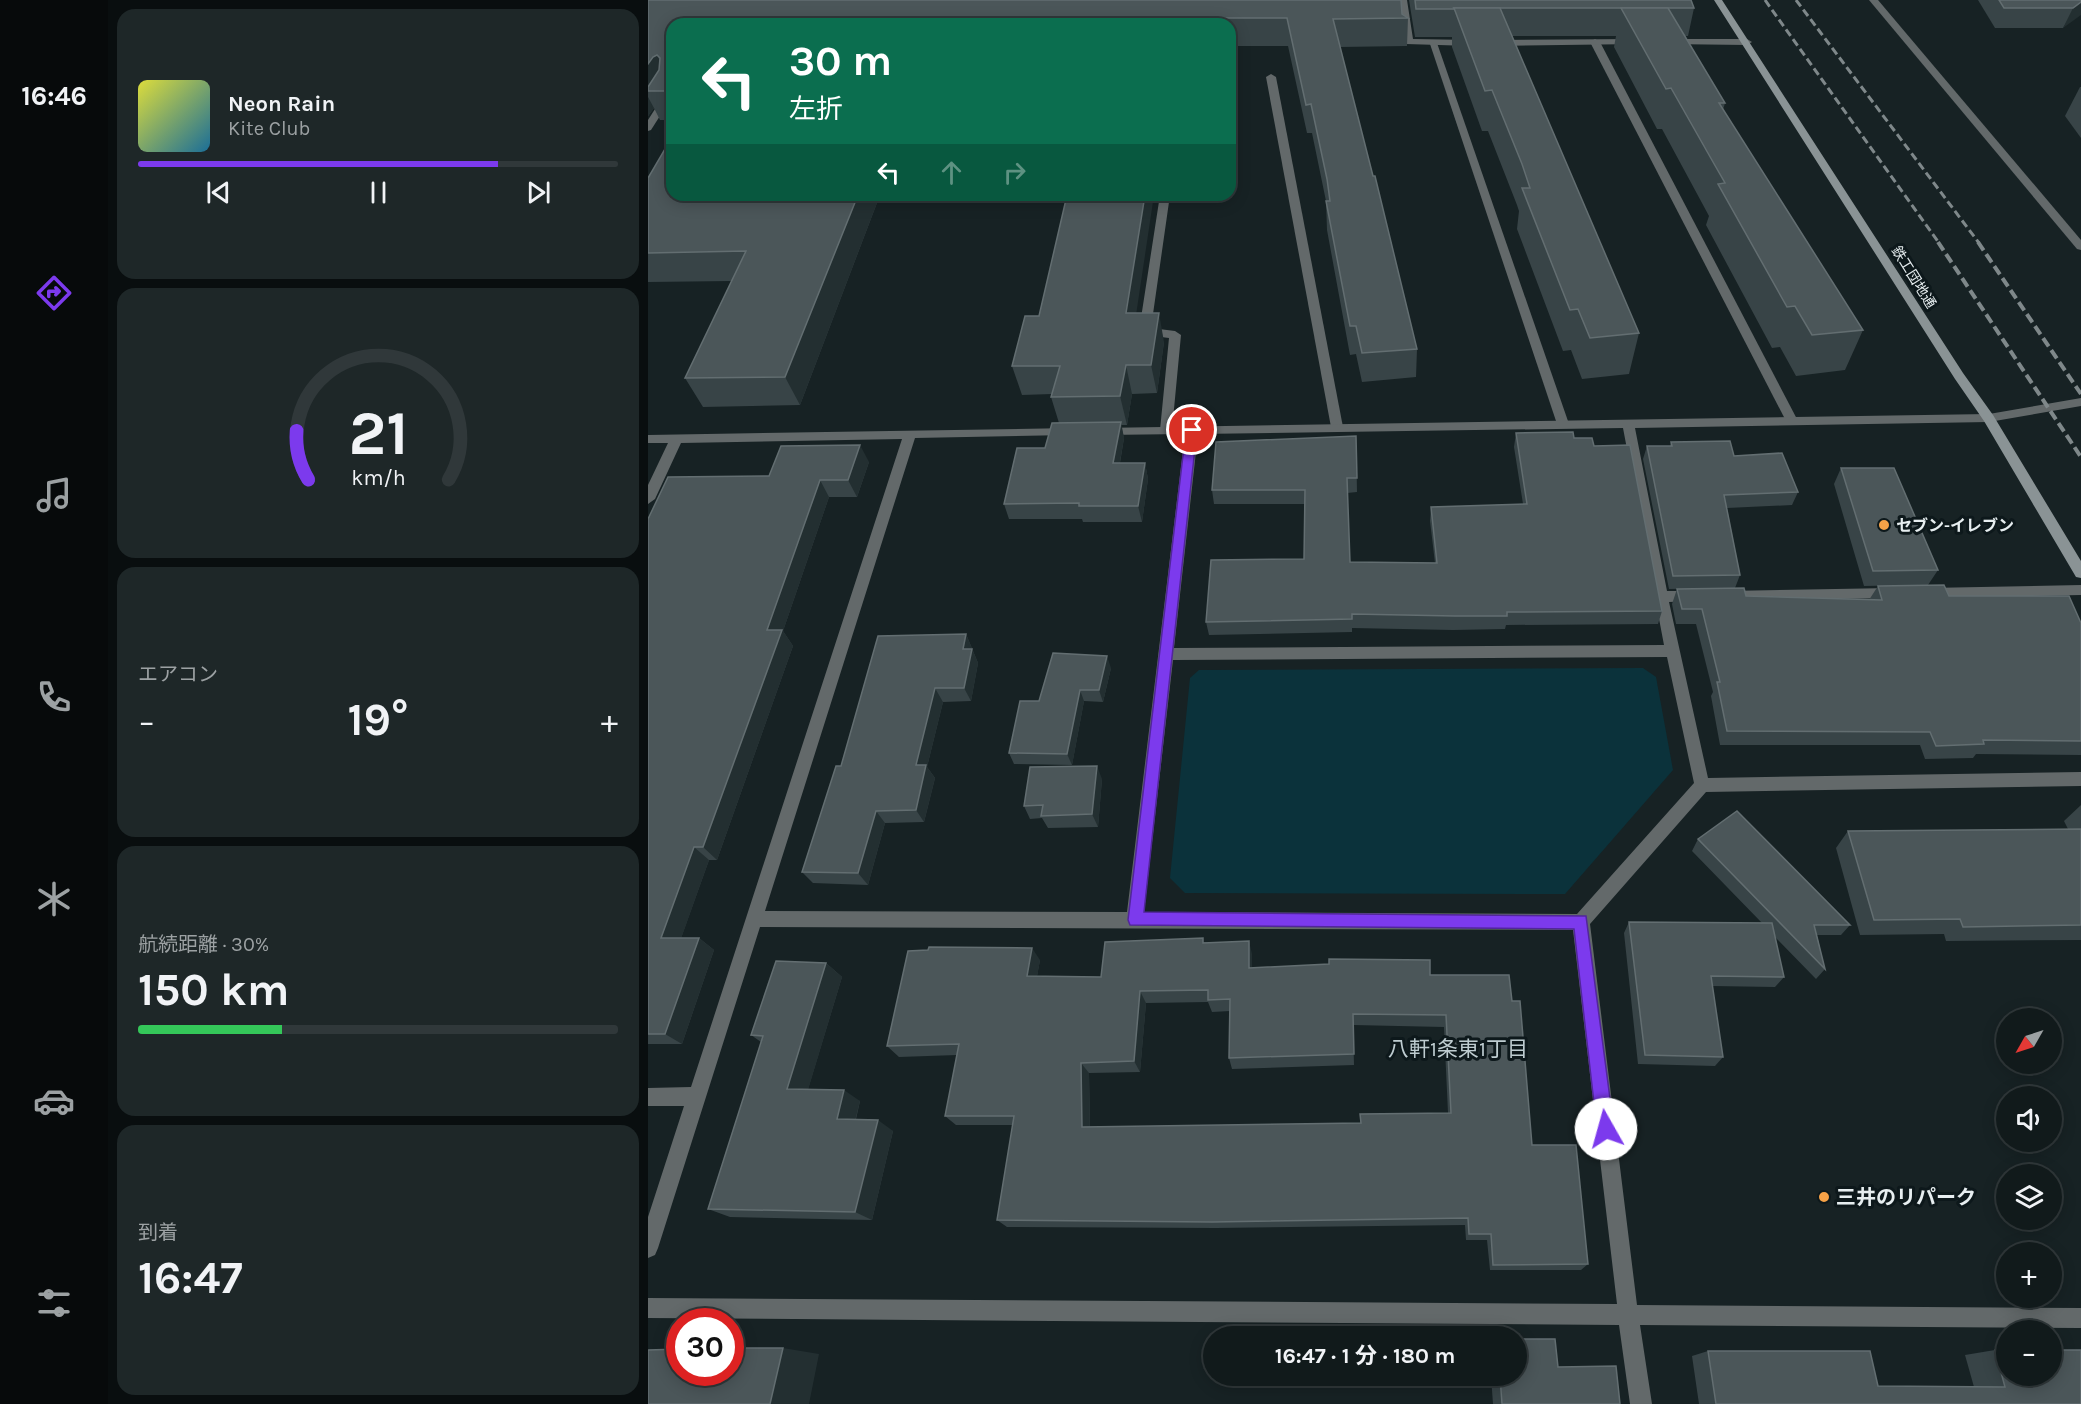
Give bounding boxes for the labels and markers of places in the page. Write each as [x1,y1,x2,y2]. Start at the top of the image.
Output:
pin [1166,404,1217,455]
place label: セブン-イレブン [1896,516,2014,535]
marker: セブン-イレブン [1877,518,1891,532]
place label: 三井のリパーク [1836,1186,1976,1209]
marker: 三井のリパーク [1817,1190,1831,1204]

